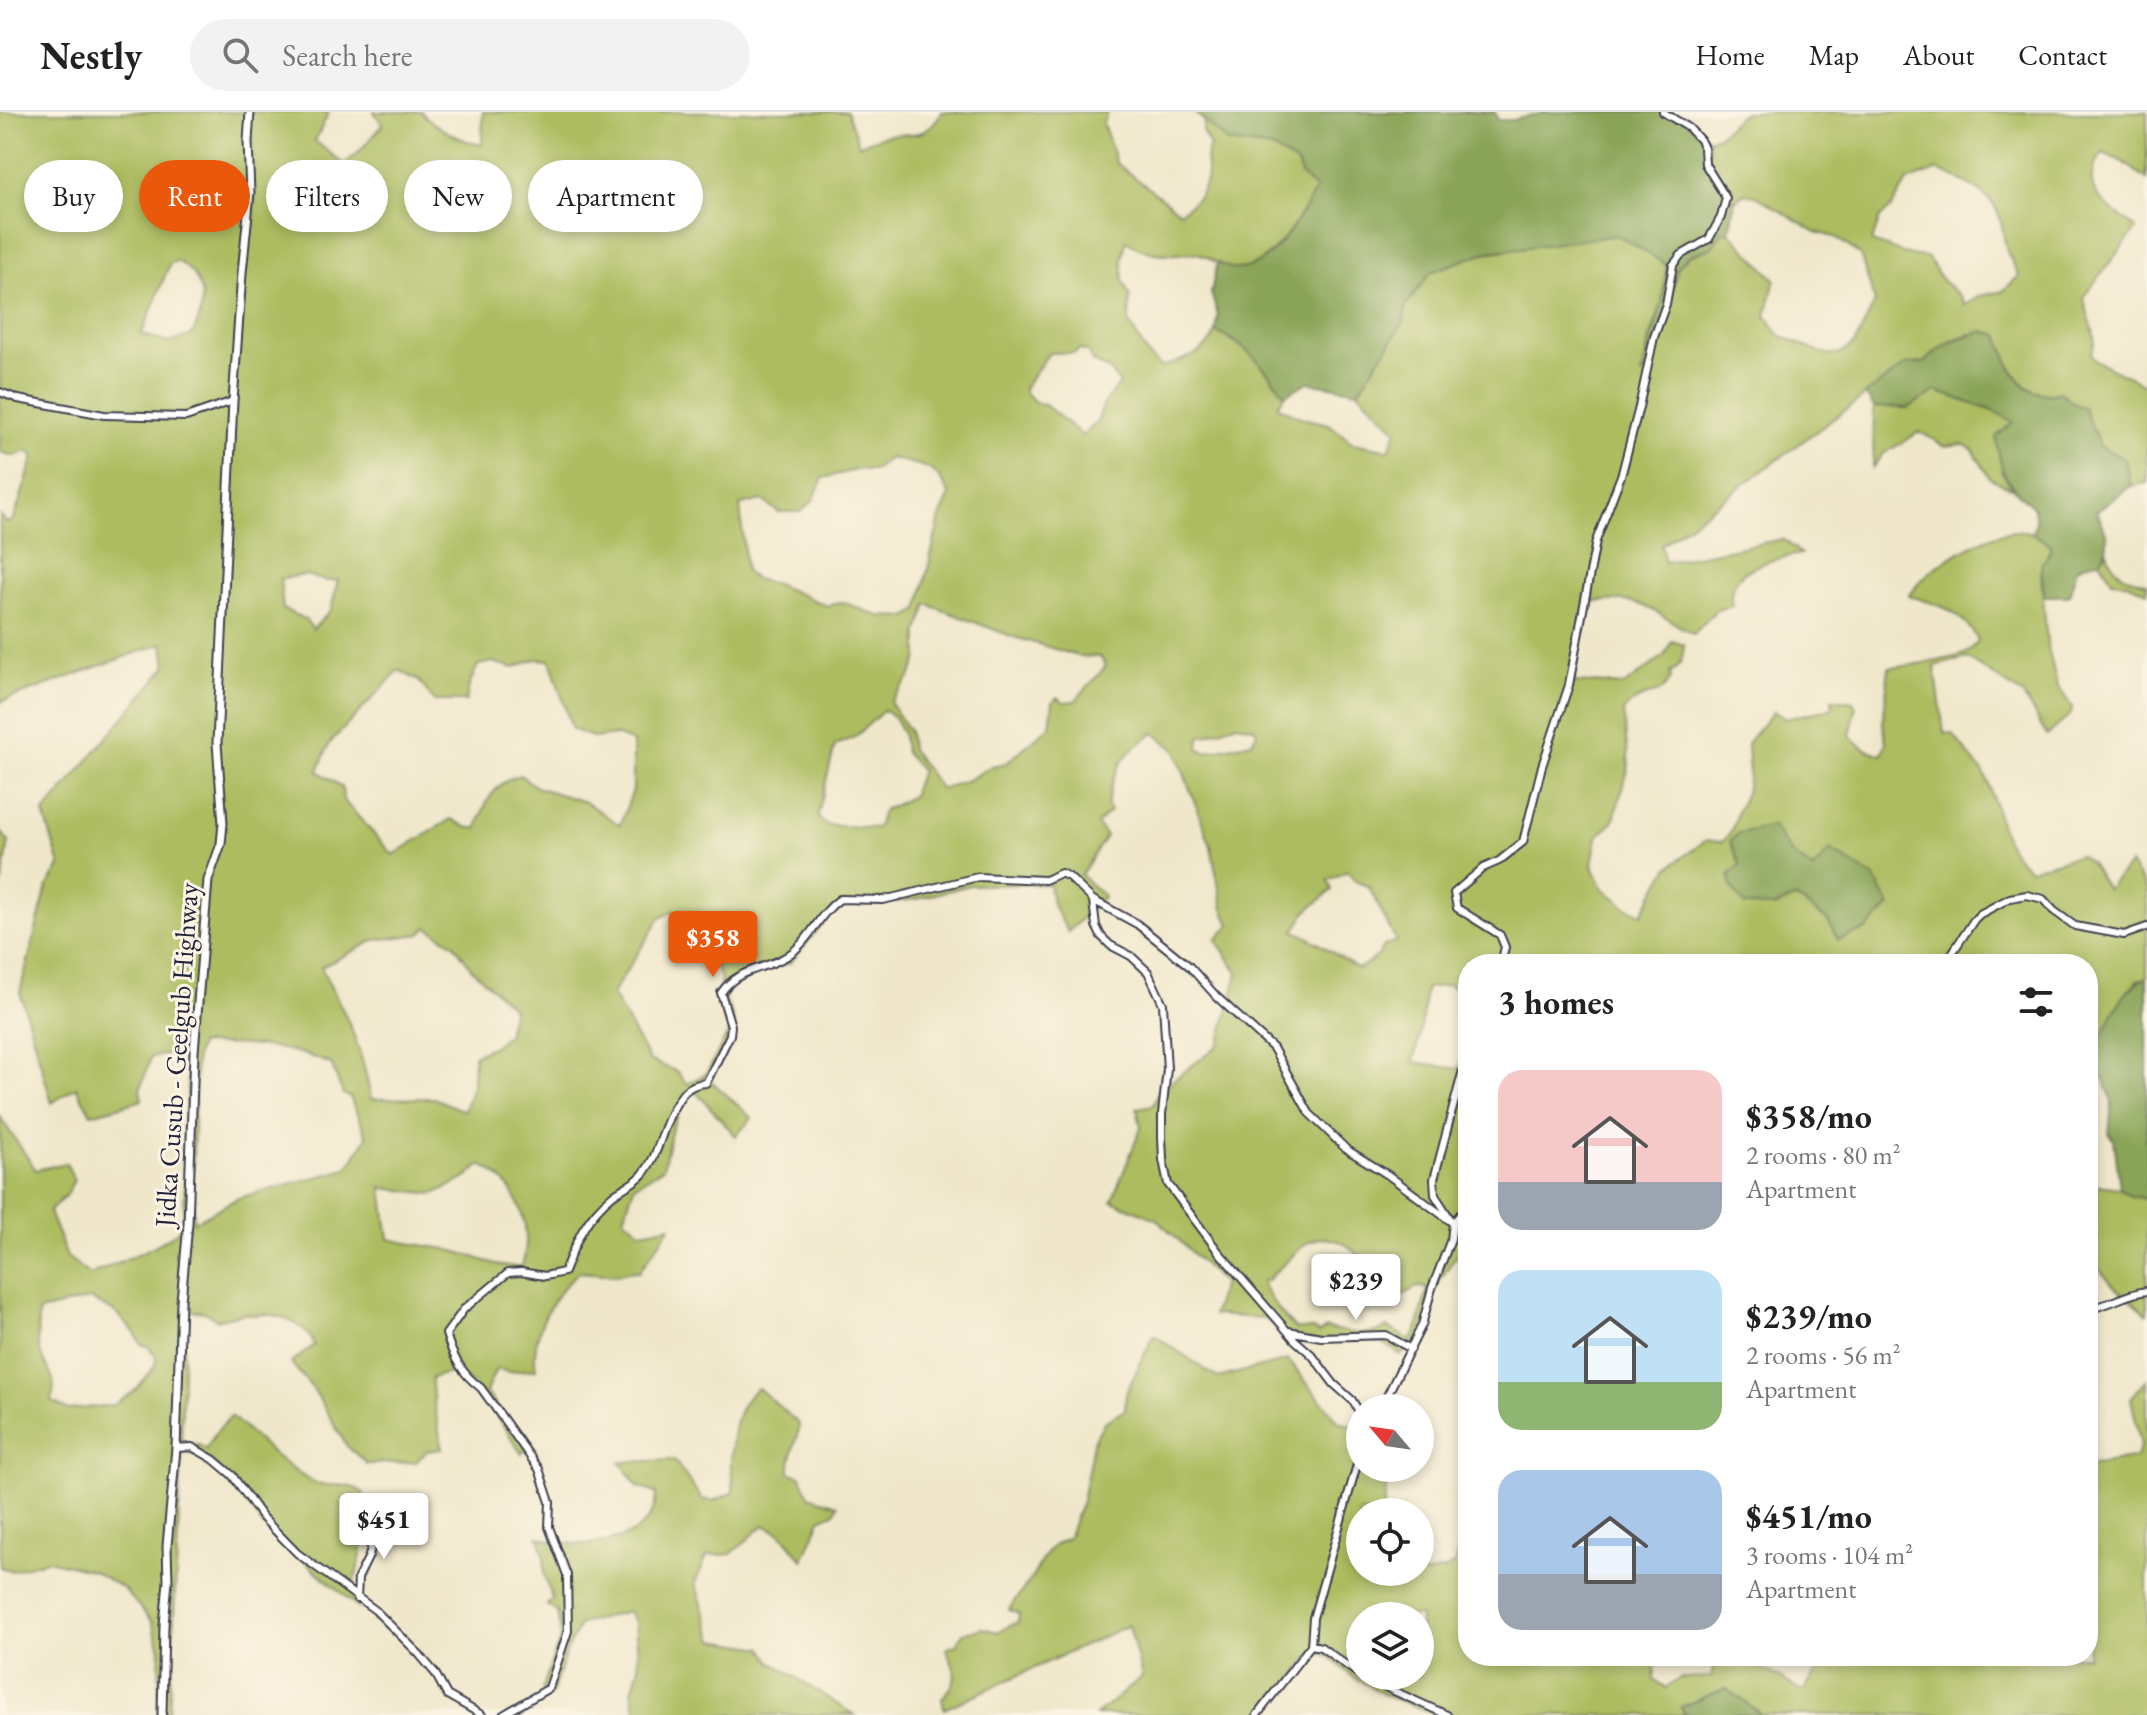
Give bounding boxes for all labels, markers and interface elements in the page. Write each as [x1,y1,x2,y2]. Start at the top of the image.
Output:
search box [190,19,750,91]
text: Nestly [40,31,142,80]
icon: search [218,33,262,77]
text: Search here [282,36,412,75]
text: Home [1695,37,1765,73]
text: Map [1809,37,1859,73]
text: About [1903,37,1974,73]
text: Contact [2018,37,2107,73]
chip: Buy [24,160,123,232]
chip: Rent [139,160,250,232]
chip: Filters [266,160,388,232]
chip: New [404,160,512,232]
chip: Apartment [528,160,703,232]
street label: Jidka Cusub - Geelgub Highway [146,881,206,1230]
pin: $358 [666,911,760,979]
text: $358 [686,920,740,954]
text: 3 homes [1498,980,1614,1024]
icon: filters [2014,980,2058,1024]
text: $358/mo [1746,1094,1872,1138]
icon: home [1562,1102,1658,1198]
text: 2 rooms · 80 m² [1746,1138,1901,1172]
text: Apartment [1746,1172,1856,1206]
pin: $239 [1309,1254,1403,1322]
text: $239 [1329,1263,1383,1297]
text: $239/mo [1746,1294,1872,1338]
icon: home [1562,1302,1658,1398]
text: 2 rooms · 56 m² [1746,1338,1901,1372]
text: Apartment [1746,1372,1856,1406]
north arrow [1346,1394,1434,1482]
map controls [1346,1394,1434,1690]
pin: $451 [337,1493,431,1561]
text: $451/mo [1746,1494,1872,1538]
button: locate [1346,1498,1434,1586]
text: $451 [357,1502,411,1536]
icon: home [1562,1502,1658,1598]
text: 3 rooms · 104 m² [1746,1538,1913,1572]
text: Apartment [1746,1572,1856,1606]
button: layers [1346,1602,1434,1690]

